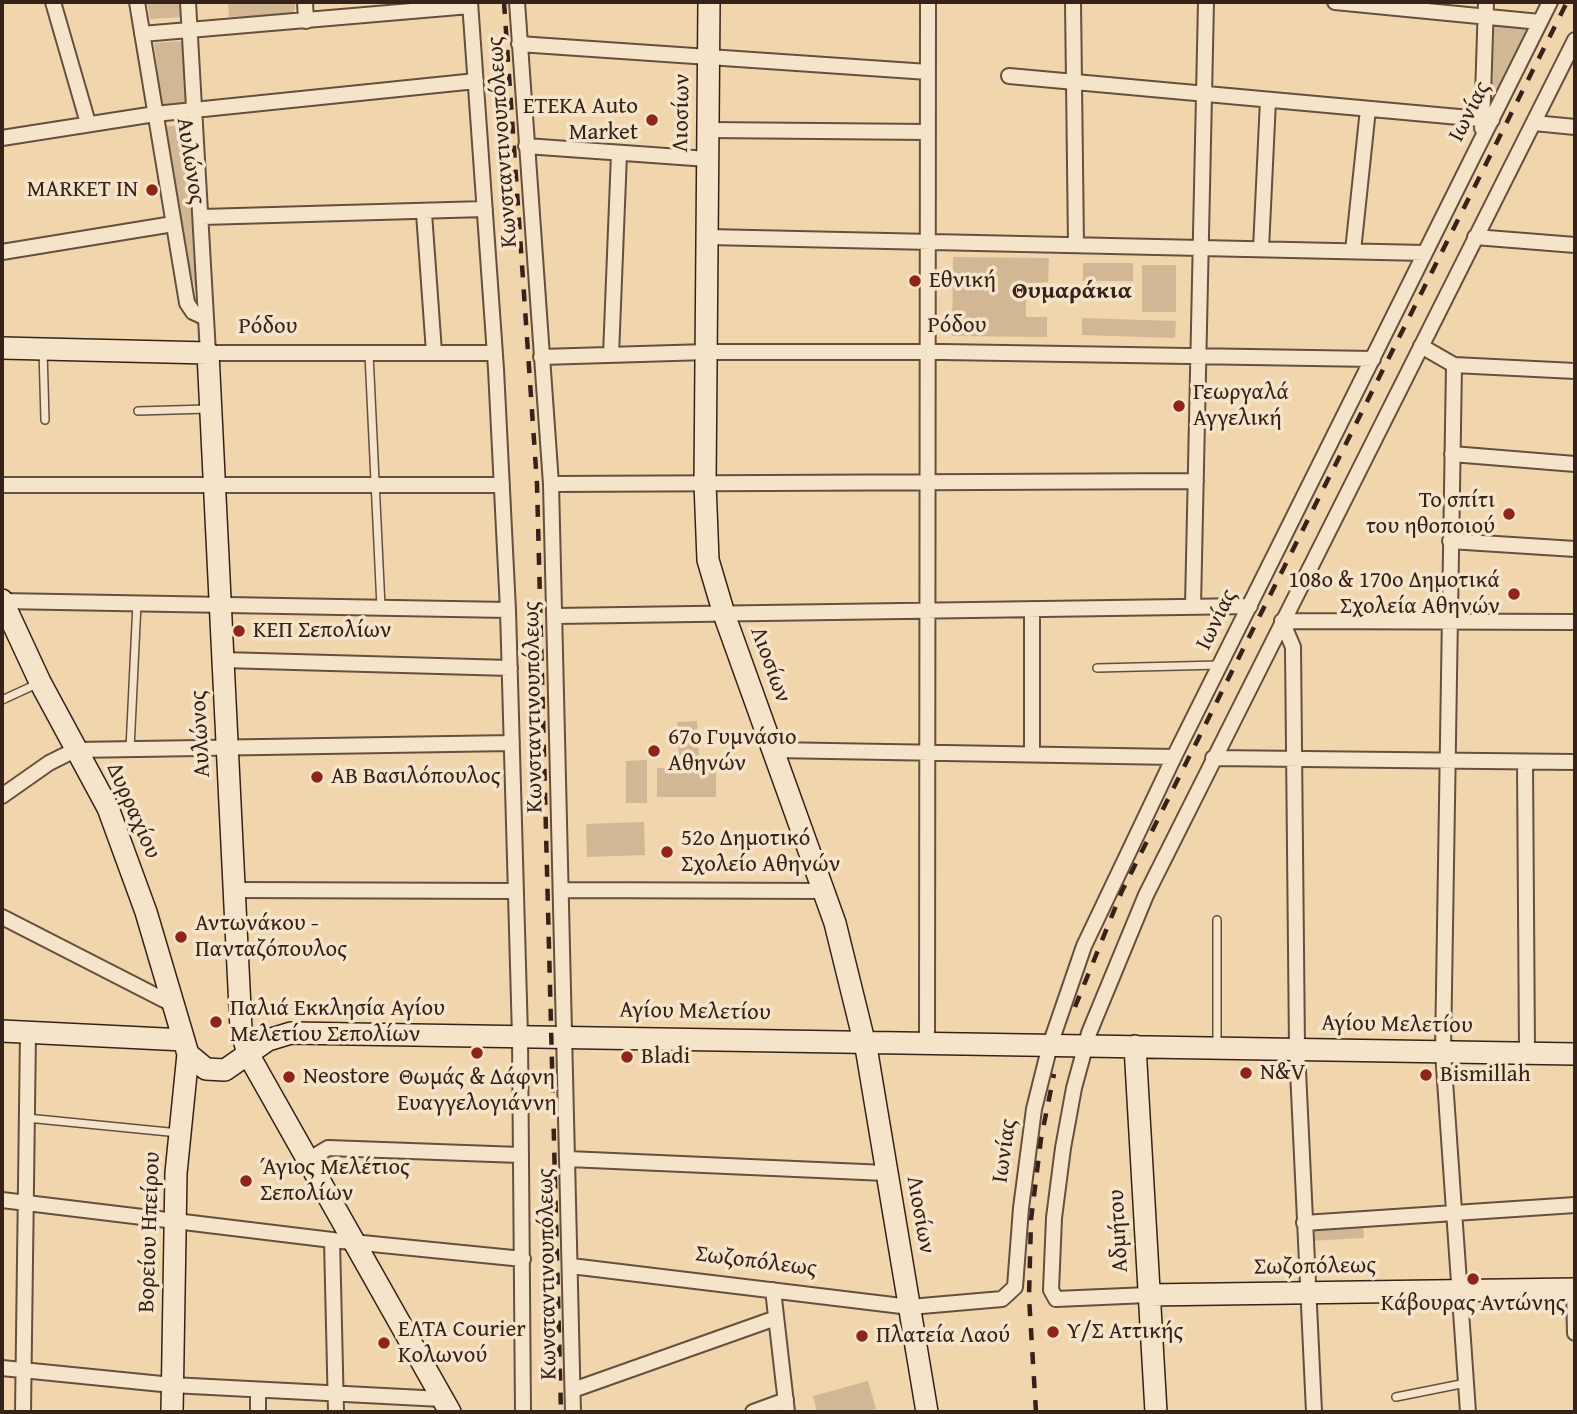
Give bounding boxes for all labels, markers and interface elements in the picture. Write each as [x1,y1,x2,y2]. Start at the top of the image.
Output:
street label: Κωνσταντινουπόλεως [482,35,524,249]
street label: Λιοσίων [668,73,696,153]
street label: Ιωνίας [1443,77,1497,147]
place label: ETEKA Auto Market [523,93,638,147]
marker: ETEKA Auto Market [644,112,660,128]
street label: Αυλώνος [170,116,210,206]
place label: MARKET IN [27,176,138,204]
marker: MARKET IN [144,182,160,198]
place label: Εθνική [929,267,996,295]
marker: Εθνική [907,273,923,289]
district label: Θυμαράκια [1012,278,1132,306]
street label: Ρόδου [927,312,987,340]
street label: Ρόδου [238,313,298,341]
place label: Γεωργαλά Αγγελική [1193,379,1289,433]
marker: Γεωργαλά Αγγελική [1171,398,1187,414]
place label: Το σπίτι του ηθοποιού [1366,487,1495,541]
marker: Το σπίτι του ηθοποιού [1501,506,1517,522]
place label: 108ο & 170ο Δημοτικά Σχολεία Αθηνών [1288,567,1500,621]
street label: Ιωνίας [1190,585,1244,655]
marker: 108ο & 170ο Δημοτικά Σχολεία Αθηνών [1506,586,1522,602]
street label: Κωνσταντινουπόλεως [518,601,550,813]
place label: ΚΕΠ Σεπολίων [253,617,391,645]
marker: ΚΕΠ Σεπολίων [231,623,247,639]
street label: Λιοσίων [744,623,796,707]
street label: Αυλώνος [185,690,217,778]
place label: 67ο Γυμνάσιο Αθηνών [668,724,797,778]
marker: 67ο Γυμνάσιο Αθηνών [646,743,662,759]
street label: Δυρραχίου [100,759,166,863]
place label: ΑΒ Βασιλόπουλος [331,763,500,791]
marker: ΑΒ Βασιλόπουλος [309,769,325,785]
place label: 52ο Δημοτικό Σχολείο Αθηνών [681,825,840,879]
marker: 52ο Δημοτικό Σχολείο Αθηνών [659,844,675,860]
place label: Αντωνάκου - Πανταζόπουλος [195,910,347,964]
marker: Αντωνάκου - Πανταζόπουλος [173,929,189,945]
place label: Παλιά Εκκλησία Αγίου Μελετίου Σεπολίων [230,995,445,1049]
street label: Αγίου Μελετίου [619,997,771,1027]
street label: Αγίου Μελετίου [1321,1010,1473,1040]
marker: Παλιά Εκκλησία Αγίου Μελετίου Σεπολίων [208,1014,224,1030]
place label: Bladi [641,1043,690,1071]
marker: Θωμάς & Δάφνη Ευαγγελογιάννη [469,1045,485,1061]
marker: Bladi [619,1049,635,1065]
place label: N&V [1260,1059,1306,1087]
place label: Bismillah [1440,1061,1531,1089]
place label: Neostore [303,1063,389,1091]
place label: Θωμάς & Δάφνη Ευαγγελογιάννη [397,1064,557,1118]
marker: N&V [1238,1065,1254,1081]
marker: Bismillah [1418,1067,1434,1083]
marker: Neostore [281,1069,297,1085]
street label: Ιωνίας [987,1117,1023,1185]
street label: Βορείου Ηπείρου [133,1151,167,1313]
place label: Άγιος Μελέτιος Σεπολίων [260,1154,410,1208]
street label: Κωνσταντινουπόλεως [532,1168,564,1380]
marker: Άγιος Μελέτιος Σεπολίων [238,1173,254,1189]
street label: Λιοσίων [900,1174,940,1256]
street label: Αδμήτου [1103,1189,1135,1273]
street label: Σωζοπόλεως [694,1241,818,1283]
street label: Σωζοπόλεως [1254,1252,1376,1282]
marker: Κάβουρας Αντώνης [1465,1271,1481,1287]
place label: Κάβουρας Αντώνης [1381,1290,1565,1318]
place label: ΕΛΤΑ Courier Κολωνού [398,1316,526,1370]
place label: Υ/Σ Αττικής [1067,1318,1183,1346]
place label: Πλατεία Λαού [876,1322,1010,1350]
marker: Υ/Σ Αττικής [1045,1324,1061,1340]
marker: Πλατεία Λαού [854,1328,870,1344]
marker: ΕΛΤΑ Courier Κολωνού [376,1335,392,1351]

